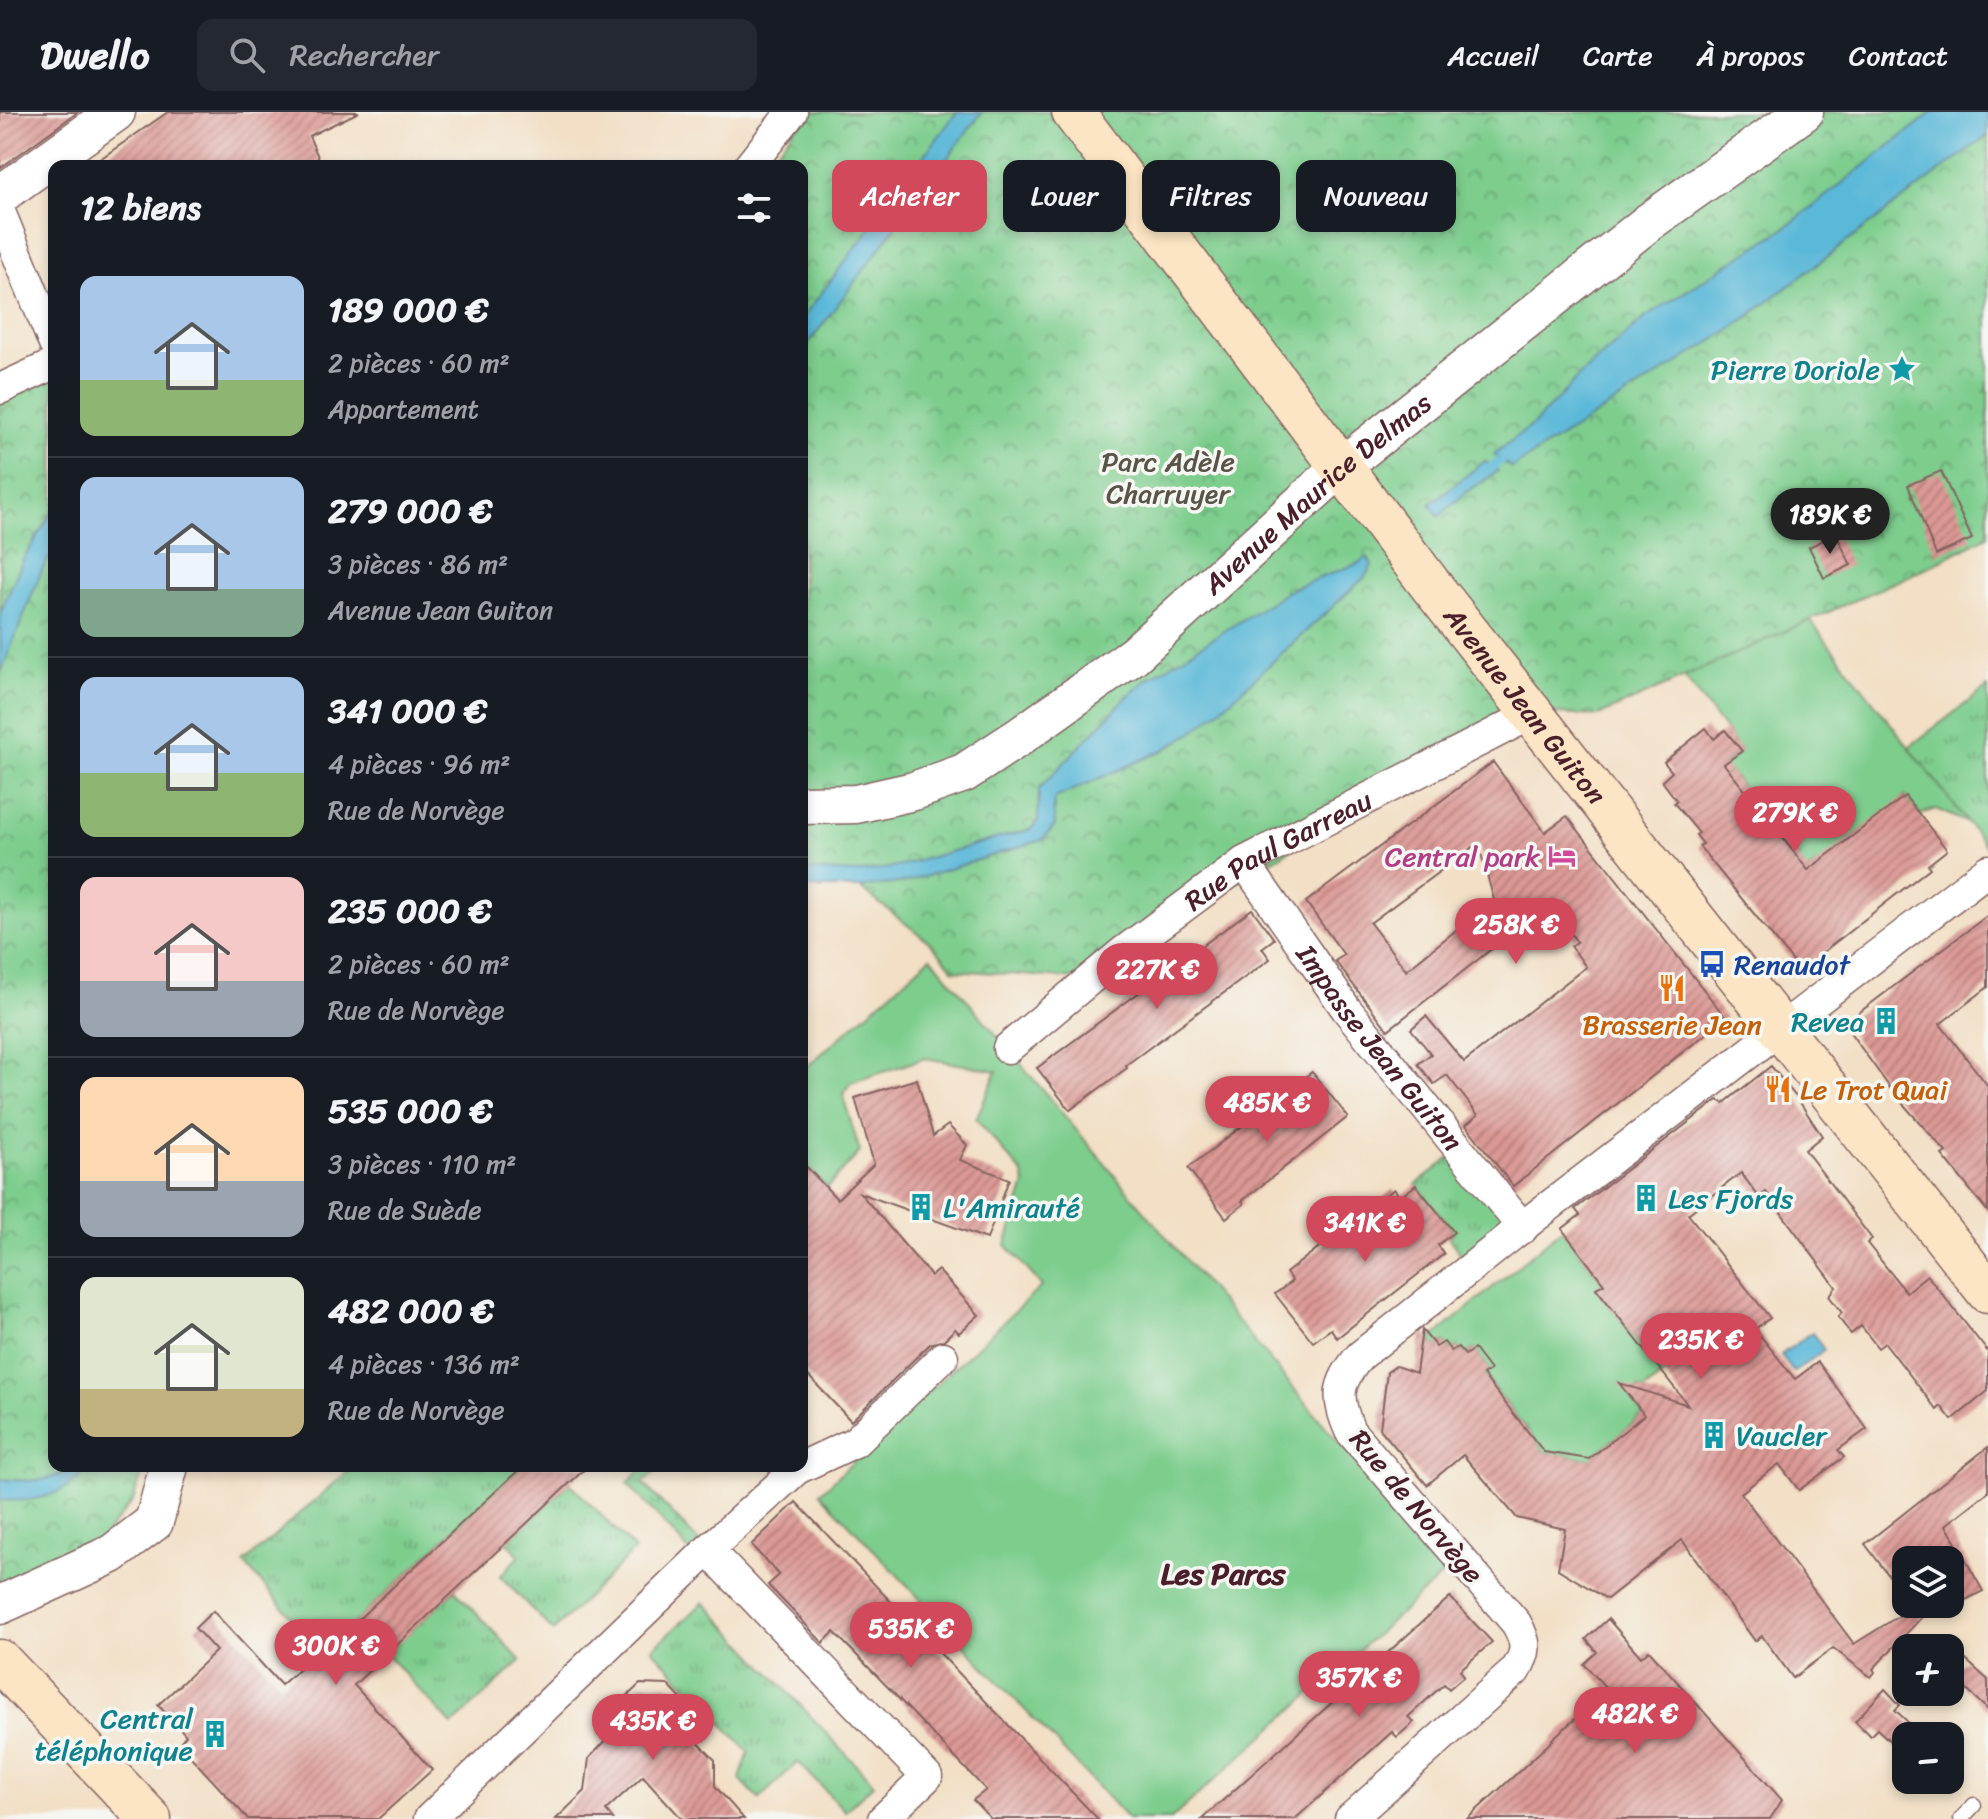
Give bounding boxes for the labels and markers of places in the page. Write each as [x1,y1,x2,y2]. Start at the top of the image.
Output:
place label: Pierre Doriole [1711,345,1880,394]
place icon: Pierre Doriole [1887,354,1917,384]
pin: 189K € [1765,488,1895,556]
pin: 279K € [1730,786,1860,854]
place label: Central park [1385,832,1540,881]
hotel icon: Central park [1547,841,1577,871]
pin: 258K € [1451,898,1581,966]
place label: Renaudot [1734,940,1852,989]
pin: 227K € [1092,943,1222,1011]
bus stop icon: Renaudot [1697,949,1727,979]
restaurant icon: Brasserie Jean [1657,973,1687,1003]
place label: Revea [1791,997,1864,1046]
place label: Brasserie Jean [1582,1000,1762,1049]
building icon: Revea [1871,1006,1901,1036]
place label: Le Trot Quai [1800,1065,1948,1114]
restaurant icon: Le Trot Quai [1763,1074,1793,1104]
pin: 485K € [1202,1076,1332,1144]
place label: Les Fjords [1668,1174,1793,1223]
place label: L'Amirauté [943,1183,1080,1232]
building icon: Les Fjords [1631,1183,1661,1213]
building icon: L'Amirauté [906,1192,936,1222]
pin: 341K € [1300,1196,1430,1264]
pin: 235K € [1636,1313,1766,1381]
place label: Vaucler [1736,1411,1828,1460]
building icon: Vaucler [1699,1420,1729,1450]
pin: 535K € [846,1602,976,1670]
pin: 300K € [271,1619,401,1687]
pin: 357K € [1294,1651,1424,1719]
pin: 482K € [1570,1687,1700,1755]
place label: Central téléphonique [34,1694,194,1775]
pin: 435K € [588,1694,718,1762]
building icon: Central téléphonique [200,1719,230,1749]

